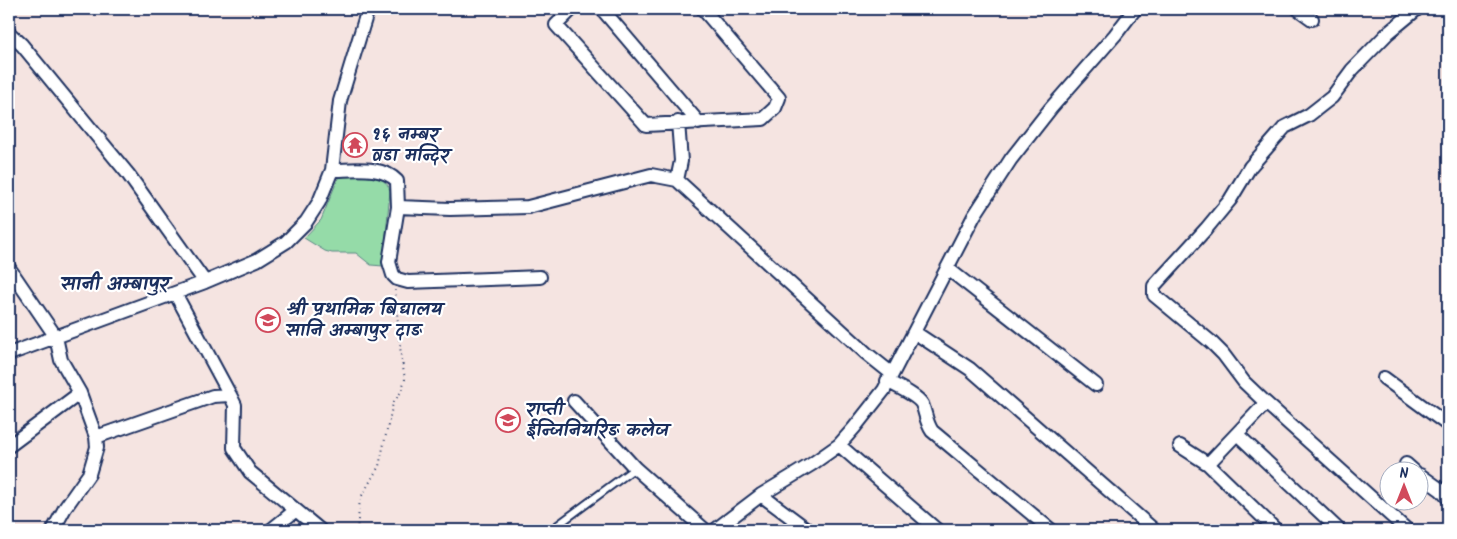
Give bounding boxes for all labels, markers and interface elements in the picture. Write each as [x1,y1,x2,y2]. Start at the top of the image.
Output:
place label: १६ नम्बर वडा मन्दिर [372,121,453,171]
temple icon: १६ नम्बर वडा मन्दिर [342,132,368,158]
district label: सानी अम्बापुर [60,270,173,300]
place label: श्री प्रथामिक बिद्यालय सानि अम्बापुर दाङ [285,296,446,346]
school or university icon: श्री प्रथामिक बिद्यालय सानि अम्बापुर दाङ [255,307,281,333]
place label: राप्ती ईन्जिनियरिङ कलेज [526,396,672,446]
school or university icon: राप्ती ईन्जिनियरिङ कलेज [495,407,521,433]
north arrow [1380,462,1430,512]
text: N [1400,463,1409,485]

